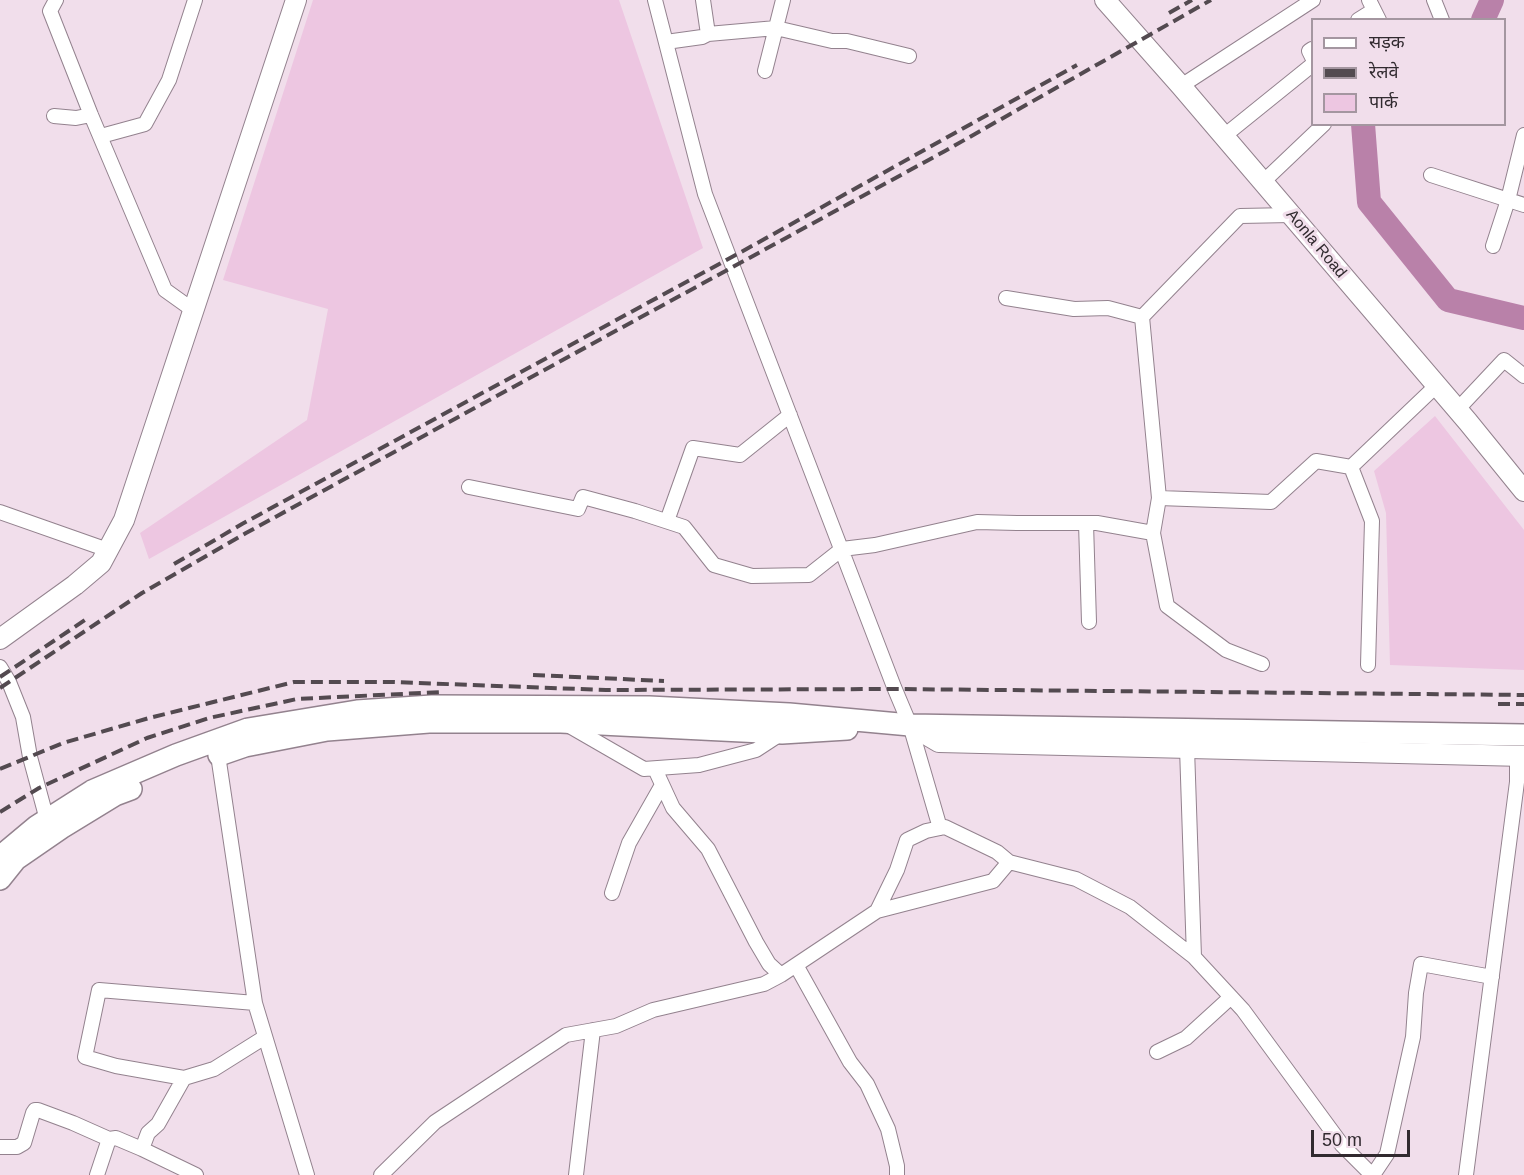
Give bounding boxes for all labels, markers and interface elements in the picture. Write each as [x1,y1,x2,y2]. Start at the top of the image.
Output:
legend [1311,18,1506,126]
text: सड़क [1369,32,1405,52]
text: रेलवे [1369,62,1399,82]
text: पार्क [1369,92,1398,112]
street label: Aonla Road [1282,206,1350,282]
scale bar [1314,1118,1413,1156]
text: 50 m [1322,1130,1362,1150]

